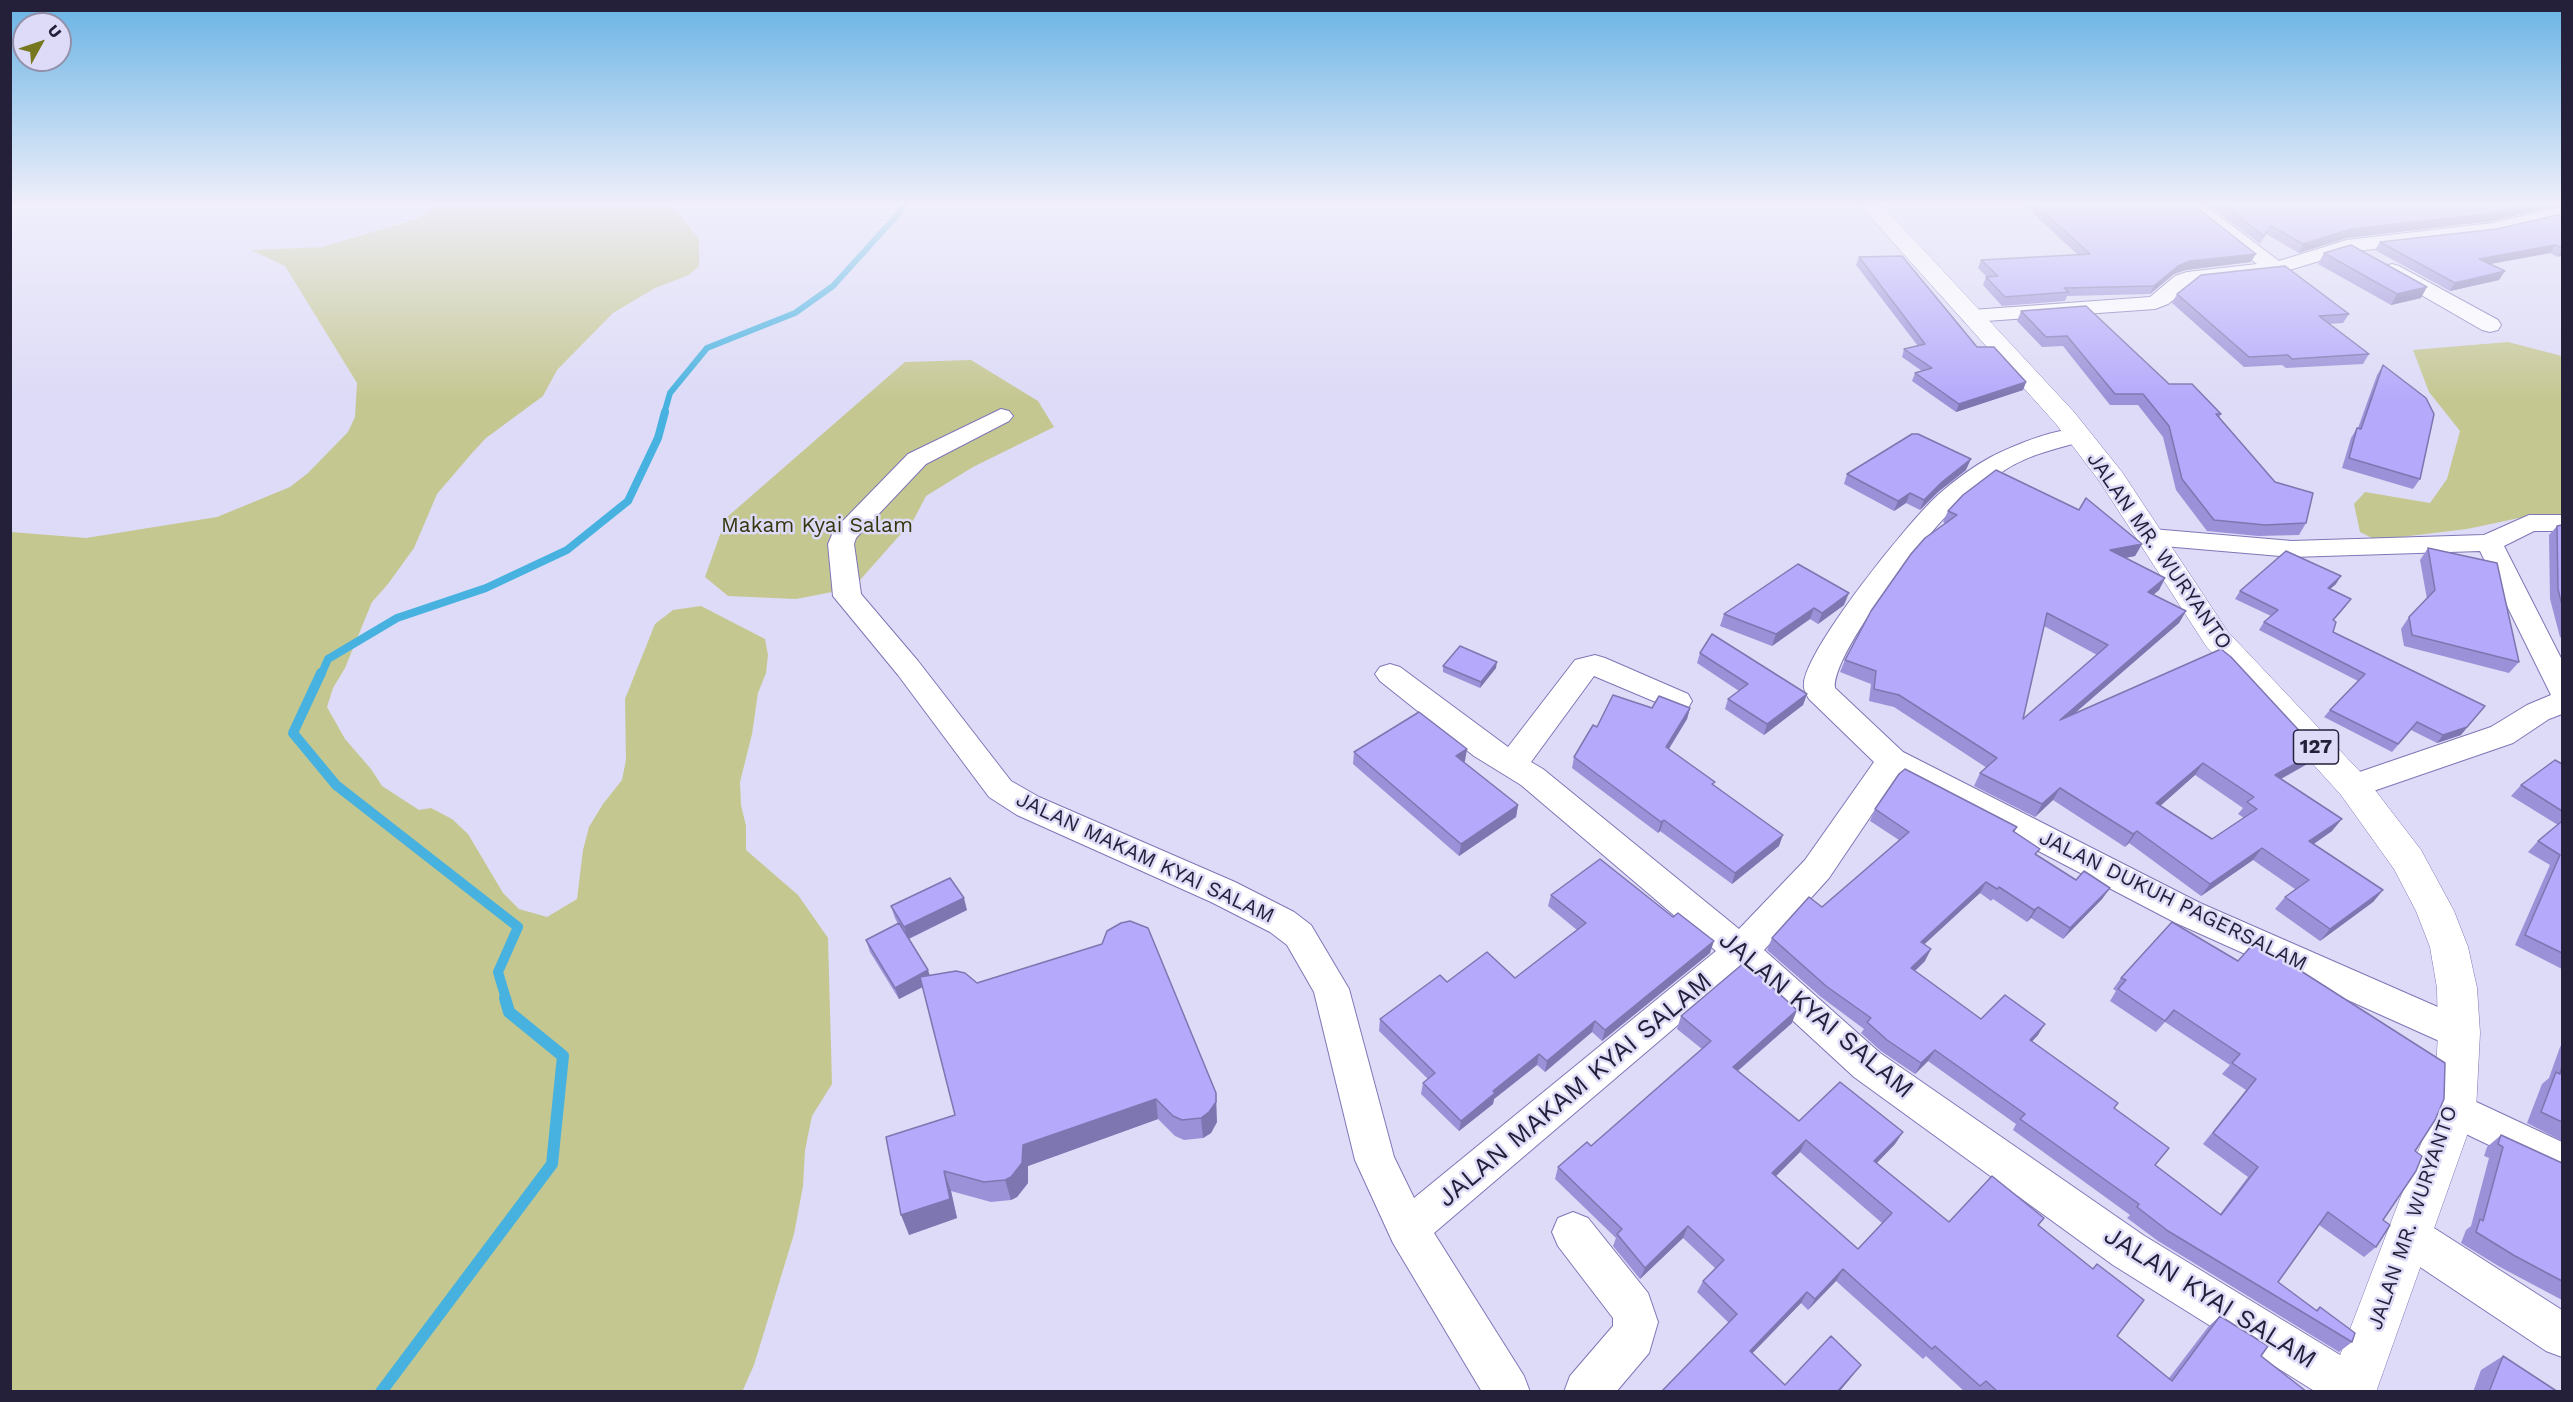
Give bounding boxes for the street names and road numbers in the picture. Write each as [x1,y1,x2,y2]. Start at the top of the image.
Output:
street label: JALAN MR. WURYANTO [2081,447,2237,655]
road number: 127 [2294,730,2338,764]
street label: JALAN MAKAM KYAI SALAM [1012,787,1278,929]
street label: JALAN DUKUH PAGERSALAM [2035,825,2311,977]
street label: JALAN KYAI SALAM [1712,925,1920,1105]
street label: JALAN MAKAM KYAI SALAM [1431,966,1719,1214]
street label: JALAN MR. WURYANTO [2363,1103,2463,1333]
street label: JALAN KYAI SALAM [2098,1220,2322,1376]

